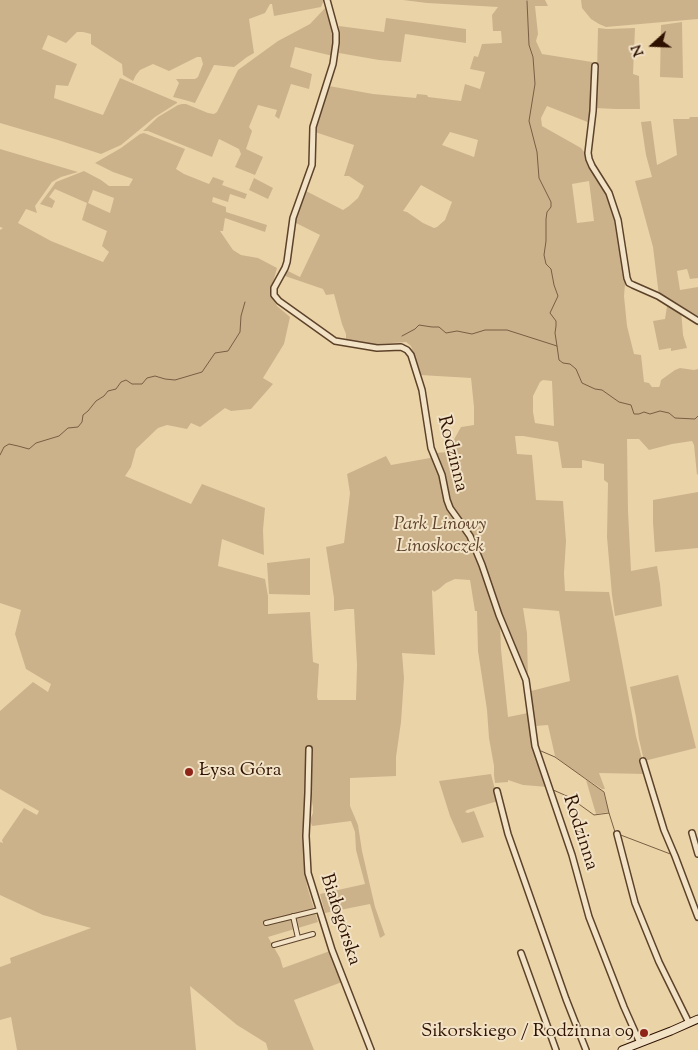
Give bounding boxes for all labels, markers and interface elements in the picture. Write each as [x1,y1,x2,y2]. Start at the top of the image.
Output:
north arrow [628,20,678,70]
text: N [628,41,650,59]
street label: Rodzinna [431,413,471,495]
park label: Park Linowy Linoskoczek [394,515,486,559]
place label: Łysa Góra [199,761,281,783]
marker: Łysa Góra [183,766,195,778]
street label: Rodzinna [556,792,602,874]
street label: Białogórska [313,871,365,969]
place label: Sikorskiego / Rodzinna 09 [421,1022,634,1044]
marker: Sikorskiego / Rodzinna 09 [638,1027,650,1039]

